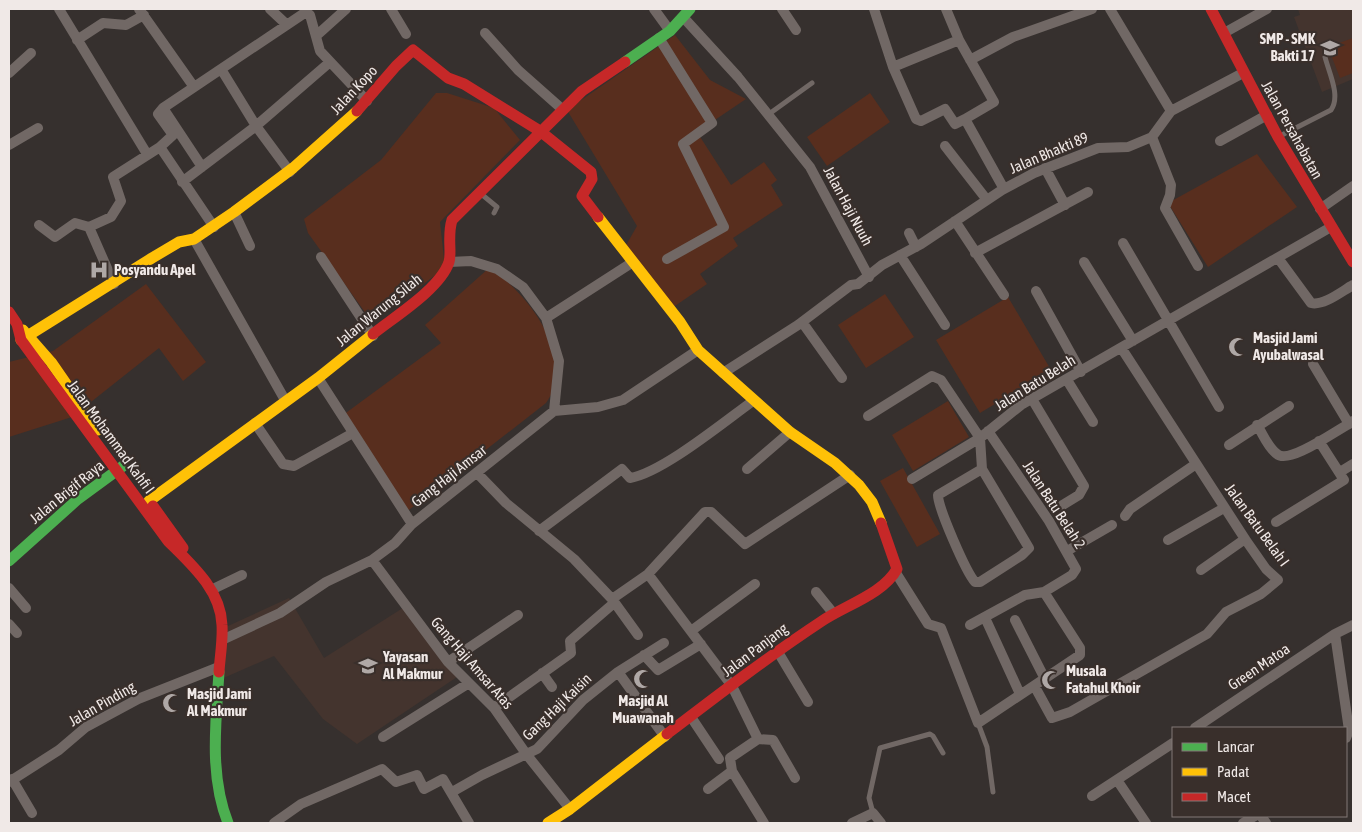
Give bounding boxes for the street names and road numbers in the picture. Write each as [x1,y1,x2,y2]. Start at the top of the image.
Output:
street label: Jalan Kopo [327,62,380,118]
street label: Jalan Persahabatan [1258,78,1326,182]
street label: Jalan Bhakti 89 [1007,128,1091,177]
street label: Jalan Haji Nuuh [820,163,876,248]
street label: Jalan Warung Silah [333,270,425,349]
street label: Jalan Batu Belah [991,351,1078,414]
street label: Jalan Mohammad Kahfi I [65,377,158,497]
street label: Gang Haji Amsar [408,441,490,510]
street label: Jalan Brigif Raya [26,456,107,527]
street label: Jalan Batu Belah 2 [1020,458,1089,552]
street label: Jalan Batu Belah I [1222,480,1293,569]
street label: Gang Haji Amsar Atas [428,613,517,712]
street label: Jalan Panjang [719,619,791,680]
street label: Green Matoa [1225,640,1293,693]
street label: Gang Haji Kaisin [519,670,595,744]
street label: Jalan Pinding [65,677,139,729]

